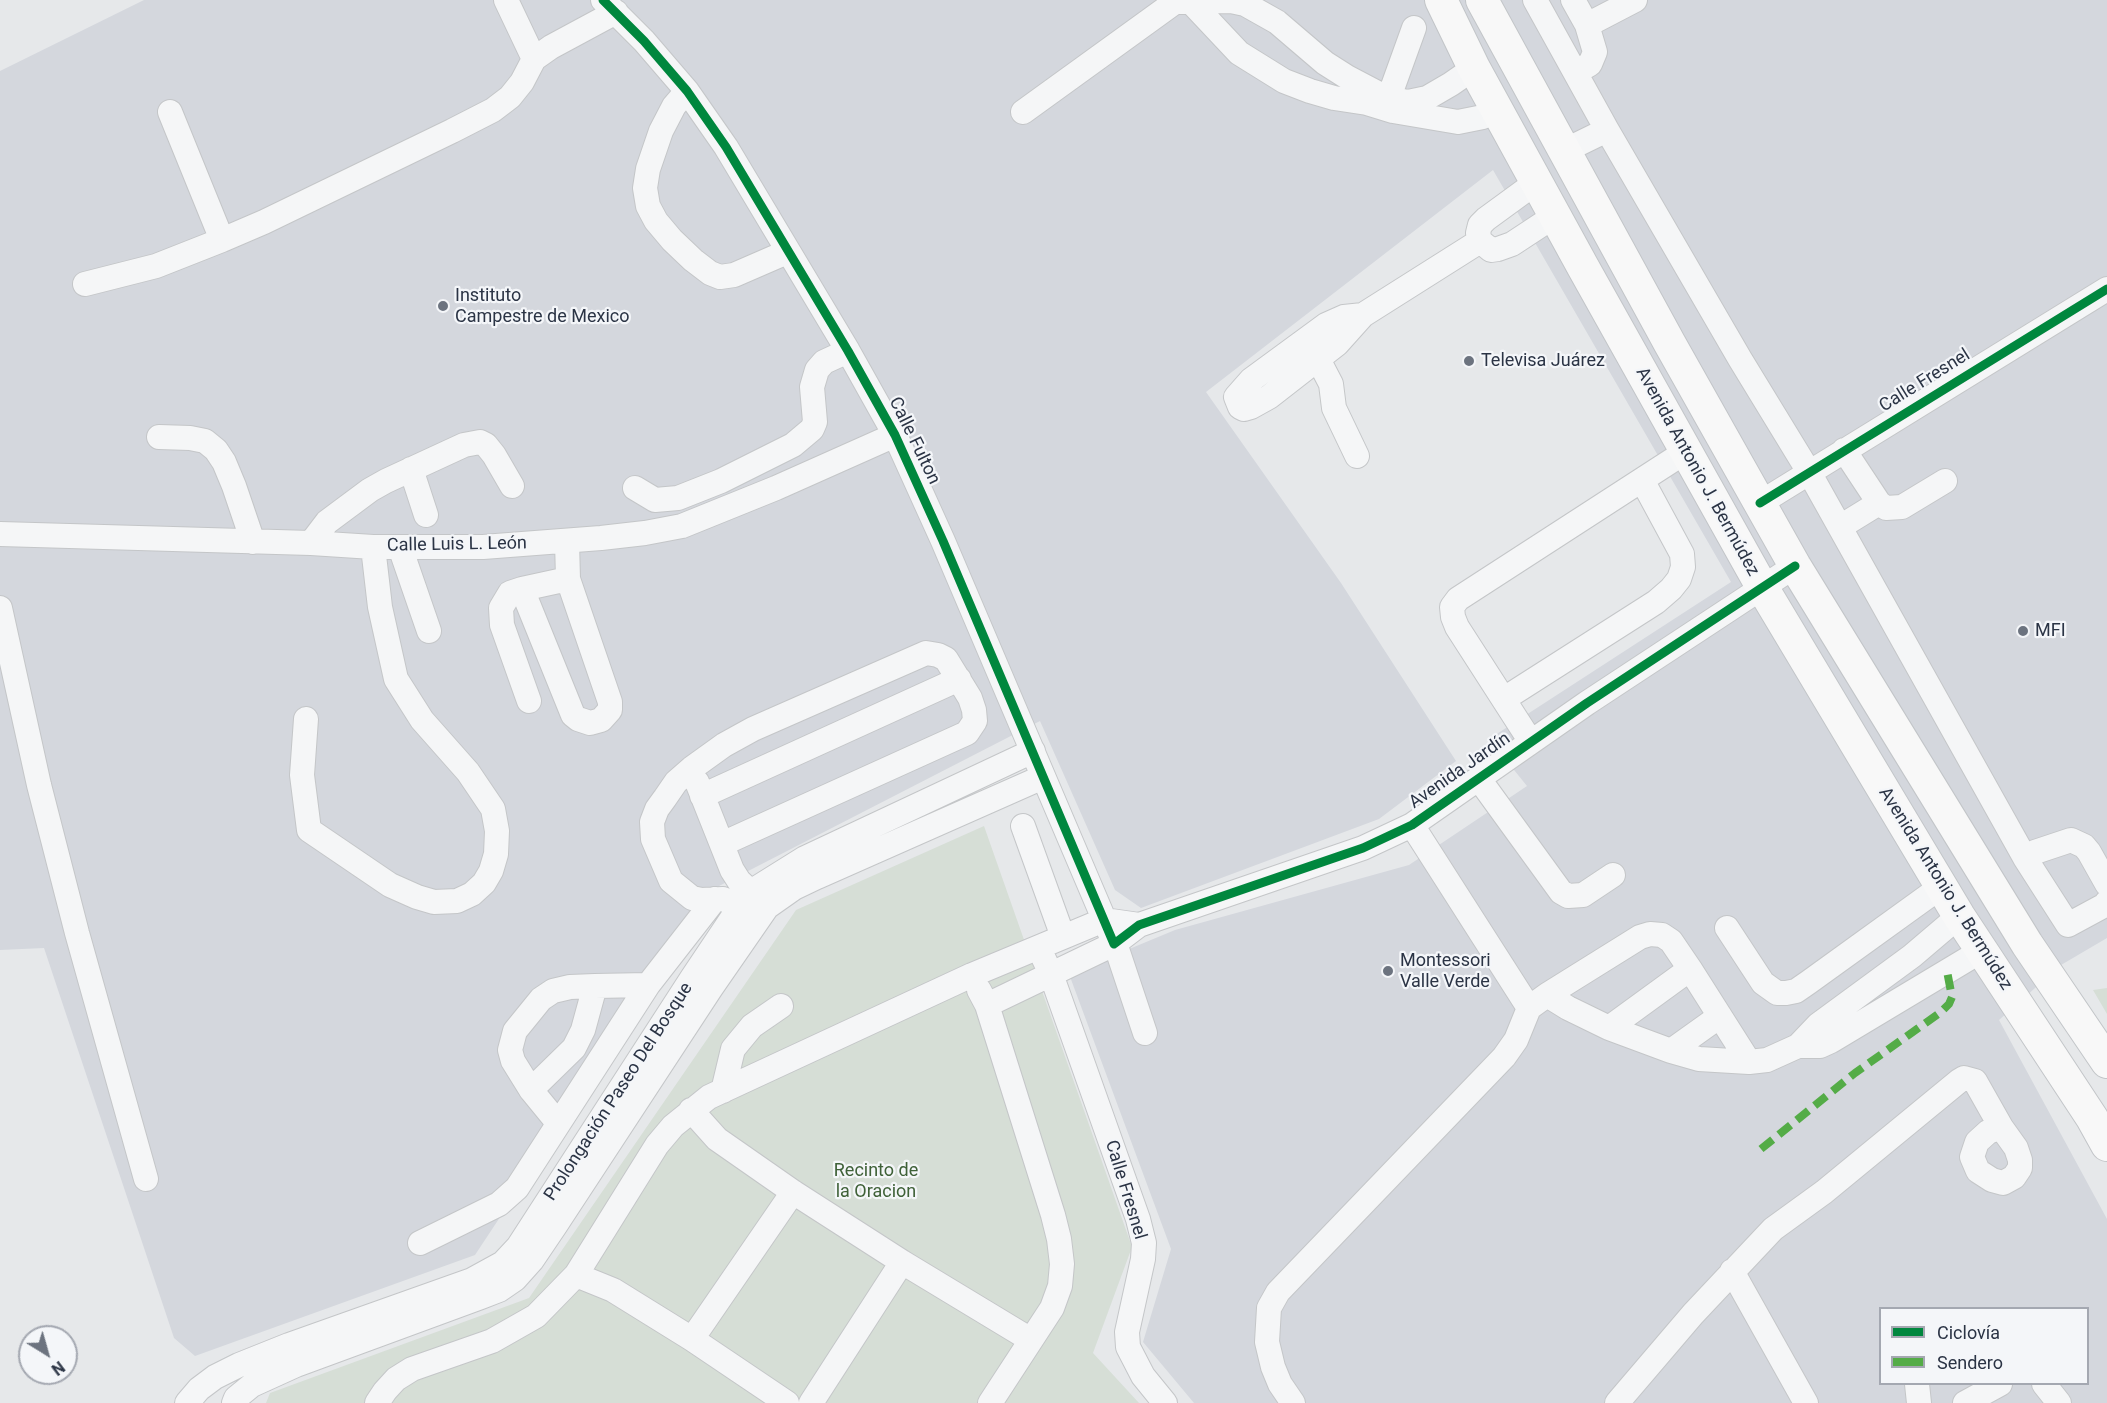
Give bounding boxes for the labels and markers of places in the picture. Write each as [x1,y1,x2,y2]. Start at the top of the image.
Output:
place label: Instituto Campestre de Mexico [455,285,629,328]
marker: Instituto Campestre de Mexico [436,299,450,313]
place label: Televisa Juárez [1481,350,1605,372]
marker: Televisa Juárez [1462,354,1476,368]
place label: MFI [2035,620,2066,642]
marker: MFI [2016,624,2030,638]
place label: Montessori Valle Verde [1400,950,1491,992]
marker: Montessori Valle Verde [1381,964,1395,978]

